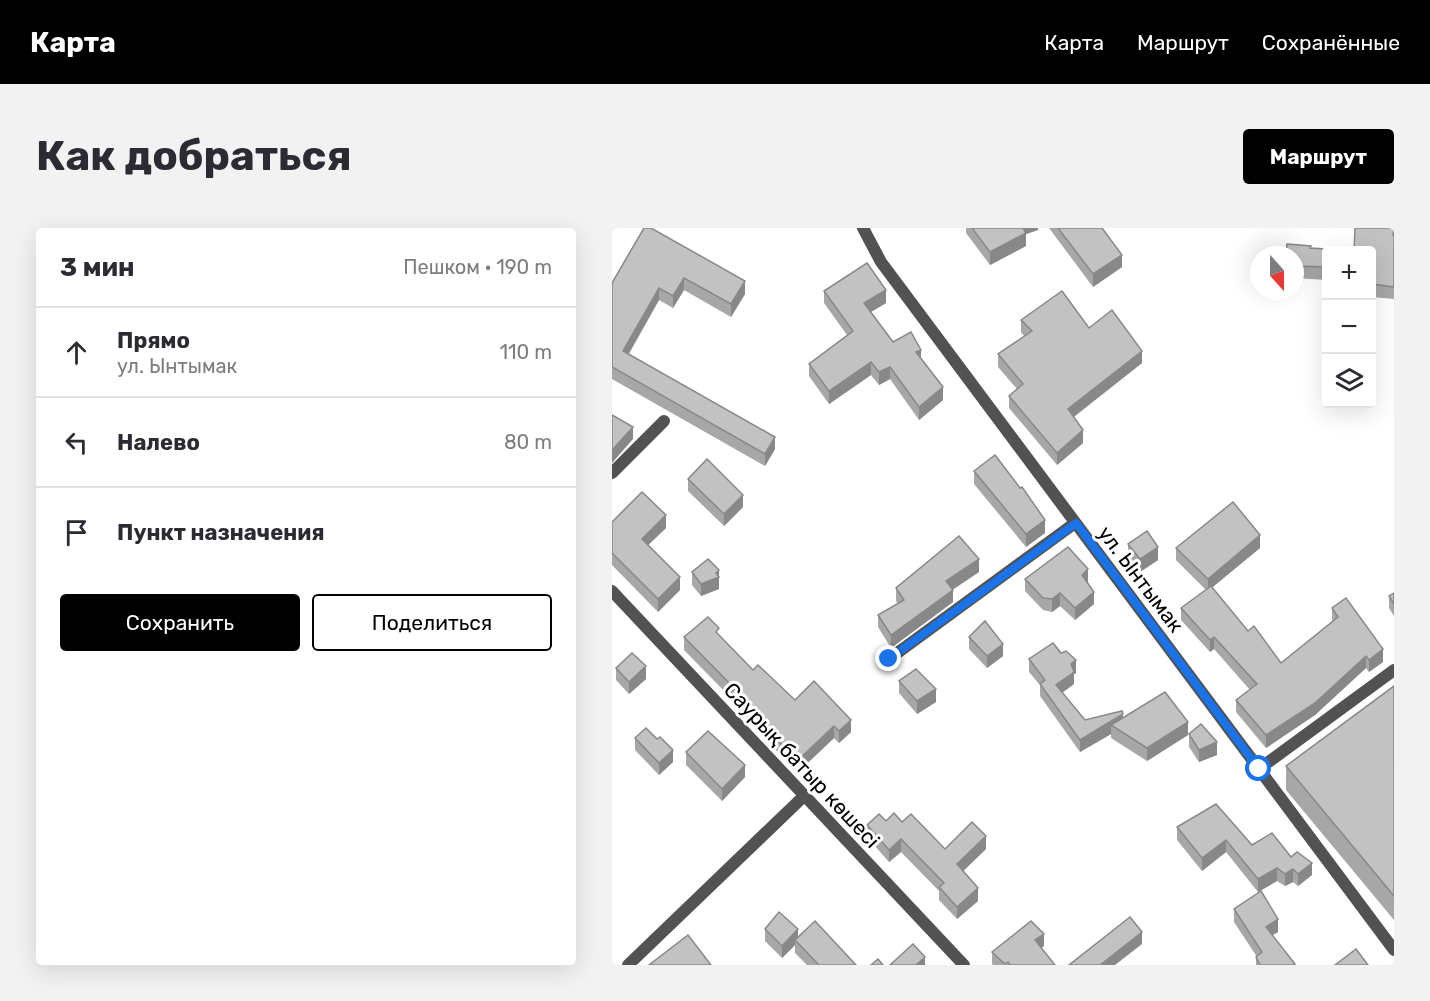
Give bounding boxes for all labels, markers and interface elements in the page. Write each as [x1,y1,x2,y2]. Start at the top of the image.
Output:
text: Карта [30,26,116,59]
text: Карта [1044,30,1104,55]
text: Маршрут [1137,30,1229,55]
text: Сохранённые [1262,30,1400,55]
button: Маршрут [1243,129,1394,184]
text: Как добраться [36,131,352,181]
north arrow [1250,246,1304,300]
map controls [1322,246,1376,408]
button: + [1322,246,1376,300]
text: 3 мин [60,252,135,283]
text: Пешком · 190 m [403,255,552,279]
button: − [1322,300,1376,354]
text: Прямо [117,327,190,354]
icon: ahead [60,336,93,369]
text: 110 m [500,340,552,364]
text: ул. Ынтымак [117,354,237,378]
button: layers [1322,354,1376,408]
icon: left [60,426,93,459]
text: Налево [117,429,200,456]
text: 80 m [504,430,552,454]
icon: arrive [60,516,93,549]
text: Пункт назначения [117,519,325,546]
street label: ул. Ынтымак [1093,521,1189,637]
button: Сохранить [60,594,300,651]
button: Поделиться [312,594,552,651]
route end [875,645,901,671]
street label: Саурық батыр көшесі [719,677,885,853]
route start [1245,755,1271,781]

